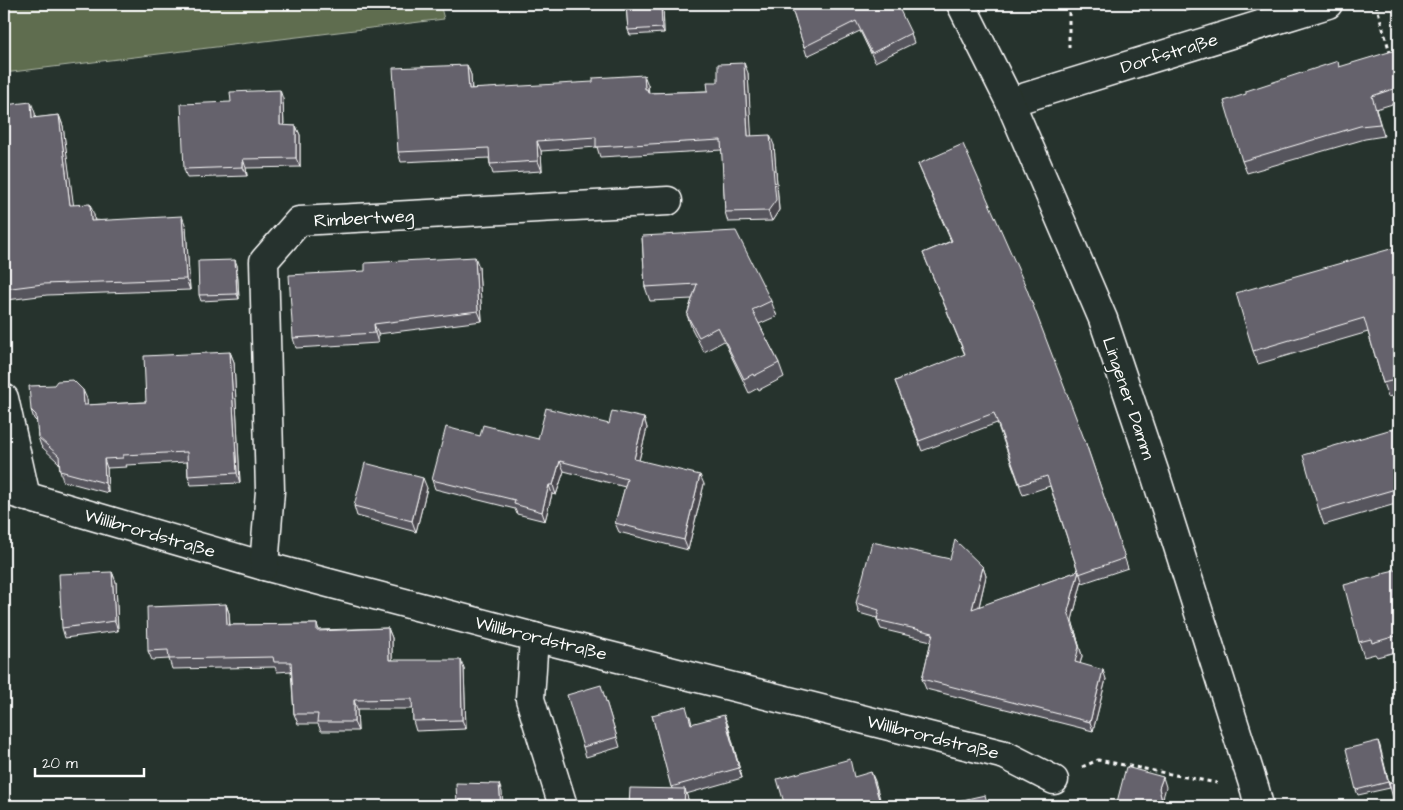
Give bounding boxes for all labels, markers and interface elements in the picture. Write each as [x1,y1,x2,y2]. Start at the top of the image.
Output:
street label: Dorfstraße [1118,27,1221,80]
street label: Rimbertweg [313,203,415,235]
street label: Lingener Damm [1095,334,1161,463]
street label: Willibrordstraße [81,503,219,564]
street label: Willibrordstraße [472,610,610,667]
street label: Willibrordstraße [864,709,1002,766]
scale bar [35,745,144,777]
text: 20 m [42,753,78,774]

